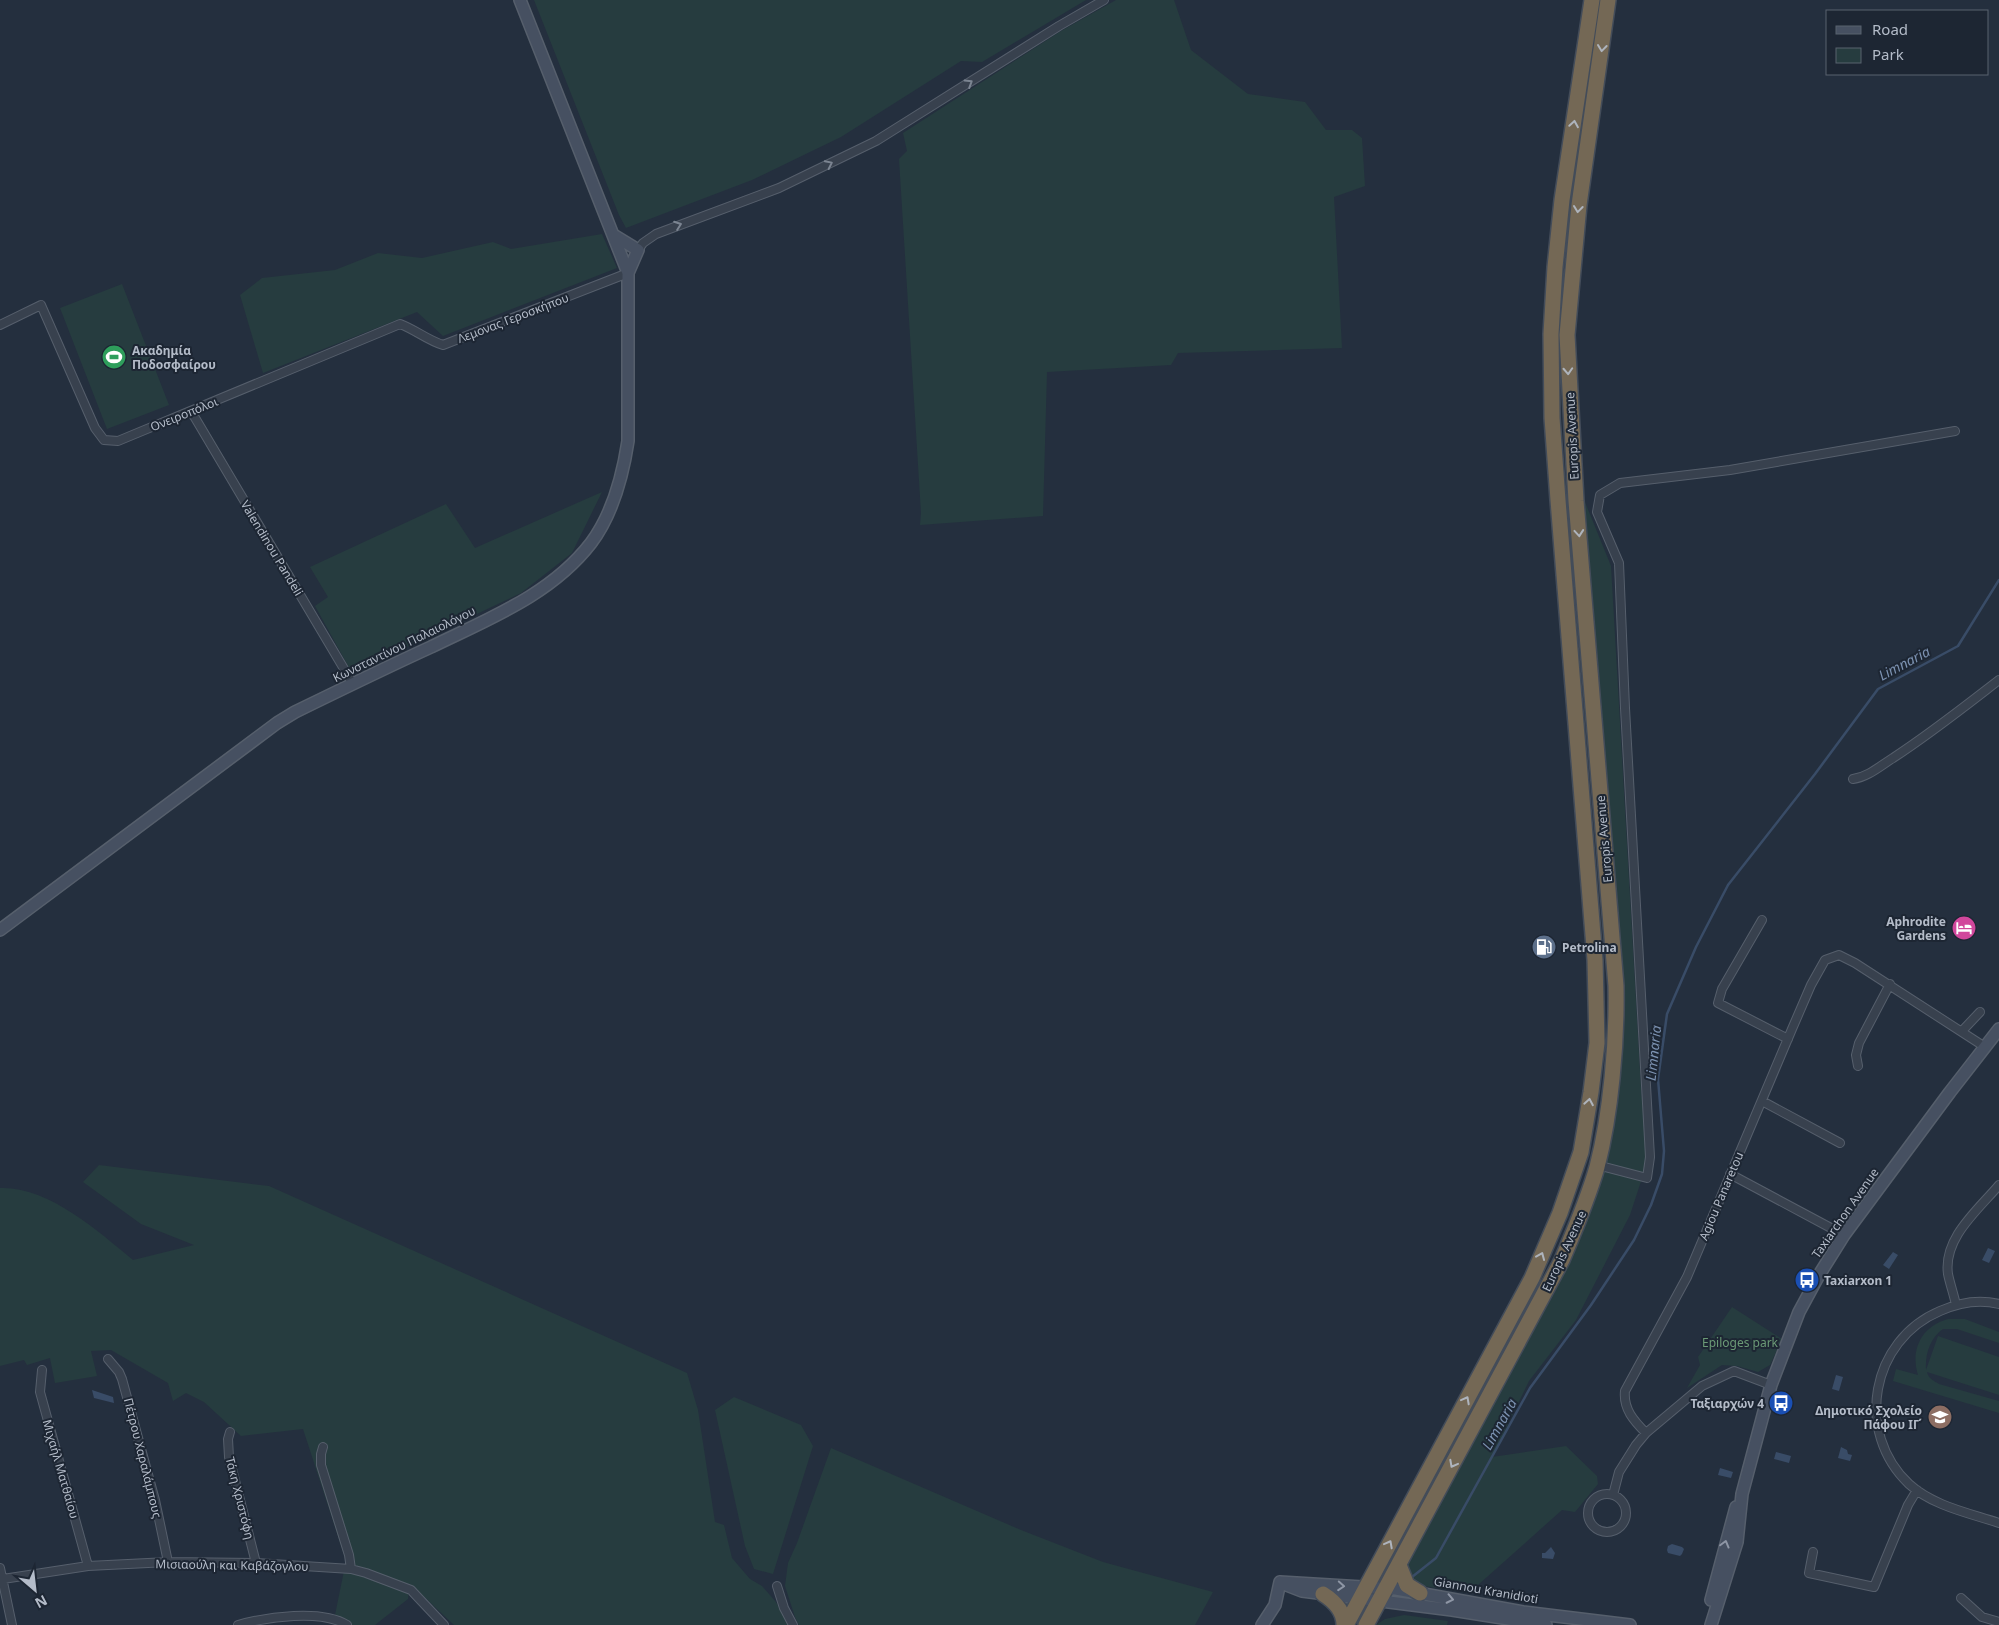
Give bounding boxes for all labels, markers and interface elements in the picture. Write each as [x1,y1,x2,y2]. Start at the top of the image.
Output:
legend [1826,10,1989,75]
text: Road [1872,19,1908,39]
text: Park [1872,44,1904,64]
one-way arrow [1597,45,1608,53]
one-way arrow [964,79,973,89]
one-way arrow [1568,120,1578,128]
one-way arrow [824,160,833,170]
one-way arrow [1573,205,1584,213]
one-way arrow [674,221,682,231]
street label: Λεμονας Γεροσκήπου [455,289,571,347]
place label: Ακαδημία Ποδοσφαίρου [132,342,216,373]
sports icon: Ακαδημία Ποδοσφαίρου [101,344,127,370]
one-way arrow [1563,367,1574,375]
street label: Europis Avenue [1561,392,1583,480]
street label: Ονειροπόλοι [148,393,220,435]
street label: Valendinou Pandeli [237,497,307,599]
one-way arrow [1573,530,1584,538]
street label: Κωνσταντίνου Παλαιολόγου [330,602,478,686]
water label: Limnaria [1875,642,1933,684]
street label: Europis Avenue [1592,794,1616,883]
place label: Aphrodite Gardens [1886,913,1946,944]
hotel icon: Aphrodite Gardens [1951,915,1977,941]
fuel station icon: Petrolina [1531,934,1557,960]
place label: Petrolina [1562,939,1617,956]
water label: Limnaria [1641,1024,1665,1082]
one-way arrow [1584,1098,1594,1106]
street label: Agiou Panaretou [1695,1149,1747,1243]
street label: Taxiarchon Avenue [1808,1164,1883,1261]
street label: Europis Avenue [1538,1208,1590,1294]
one-way arrow [1535,1252,1546,1261]
bus stop icon: Taxiarxon 1 [1794,1267,1820,1293]
place label: Taxiarxon 1 [1824,1272,1892,1289]
park label: Epiloges park [1702,1334,1779,1351]
bus stop icon: Ταξιαρχών 4 [1768,1390,1794,1416]
water label: Limnaria [1477,1395,1521,1453]
place label: Ταξιαρχών 4 [1690,1395,1764,1412]
street label: Πέτρου Χαραλάμπους [120,1396,166,1520]
one-way arrow [1460,1397,1470,1406]
place label: Δημοτικό Σχολείο Πάφου ΙΓ΄ [1815,1402,1922,1433]
school or university icon: Δημοτικό Σχολείο Πάφου ΙΓ΄ [1927,1404,1953,1430]
street label: Μιχαήλ Ματθαίου [39,1417,83,1521]
street label: Τάκη Χριστόφη [222,1455,258,1541]
one-way arrow [1449,1459,1459,1468]
one-way arrow [1383,1540,1393,1549]
one-way arrow [1719,1540,1730,1549]
street label: Μισιαούλη και Καβάζογλου [155,1555,309,1575]
north arrow [10,1565,60,1615]
street label: Giannou Kranidioti [1432,1572,1540,1608]
one-way arrow [1337,1580,1345,1591]
text: N [32,1591,51,1613]
one-way arrow [1446,1593,1455,1604]

